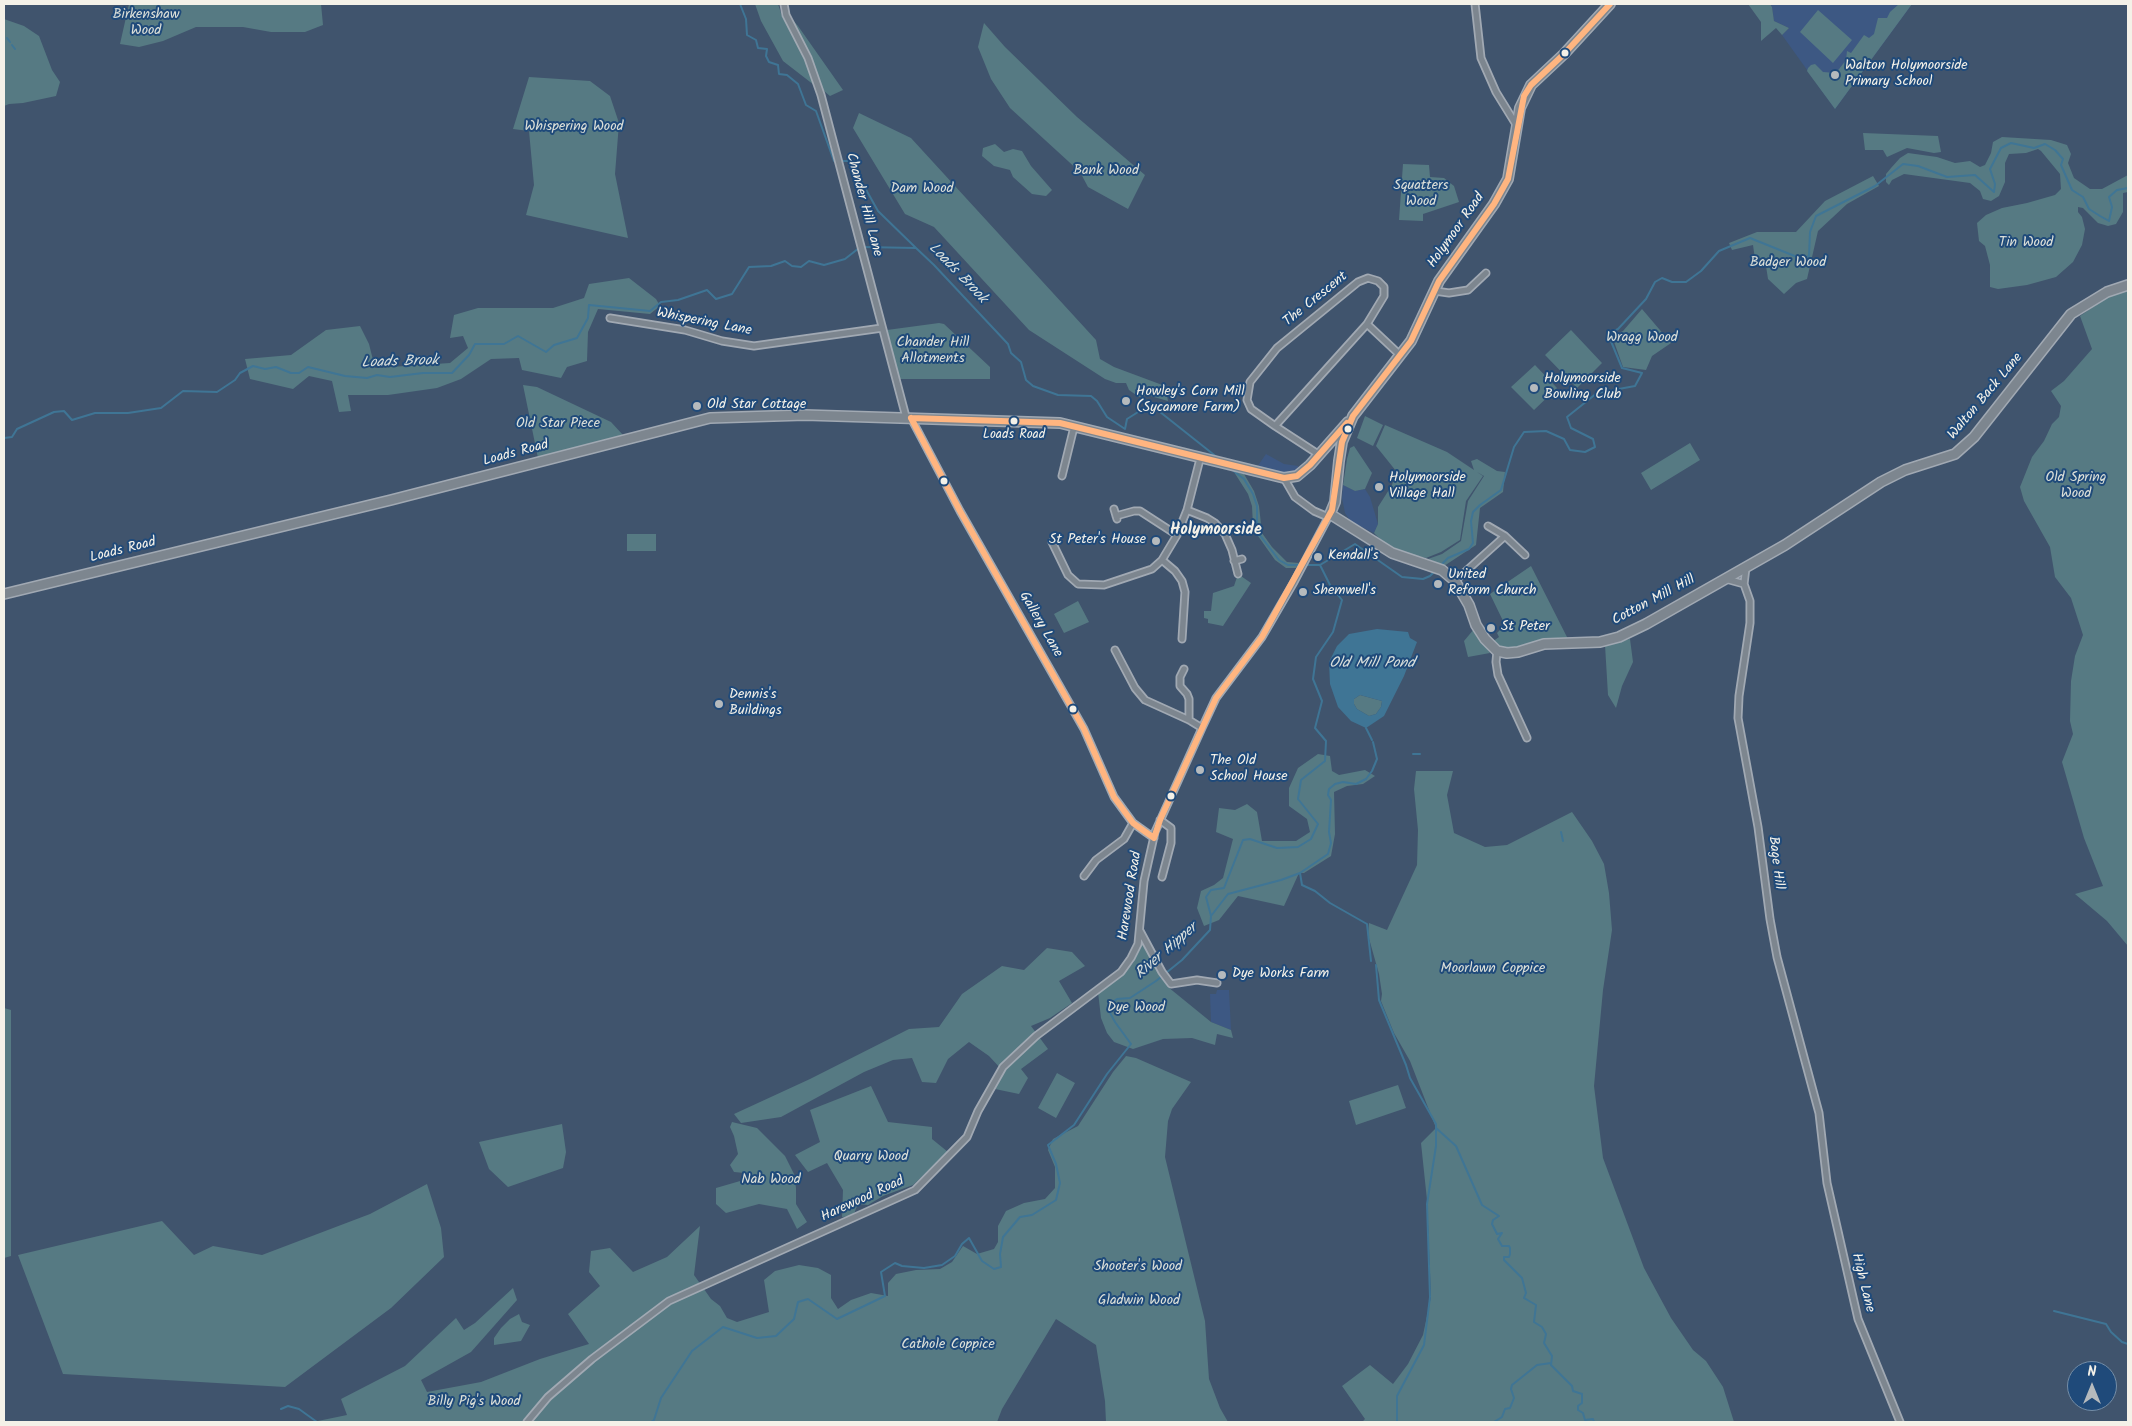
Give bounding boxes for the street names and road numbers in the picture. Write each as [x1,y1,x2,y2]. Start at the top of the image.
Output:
street label: Chander Hill Lane [841,151,885,259]
street label: Holymoor Road [1425,190,1489,272]
street label: The Crescent [1281,269,1351,331]
street label: Whispering Lane [655,306,753,340]
street label: Walton Back Lane [1945,350,2027,444]
street label: Loads Road [481,437,551,471]
street label: Loads Road [88,535,158,567]
street label: Cotton Mill Hill [1610,572,1698,630]
street label: Gallery Lane [1014,589,1066,661]
street label: Bage Hill [1763,835,1787,891]
street label: Harewood Road [1116,850,1146,942]
street label: Harewood Road [819,1173,907,1227]
street label: High Lane [1847,1252,1877,1314]

